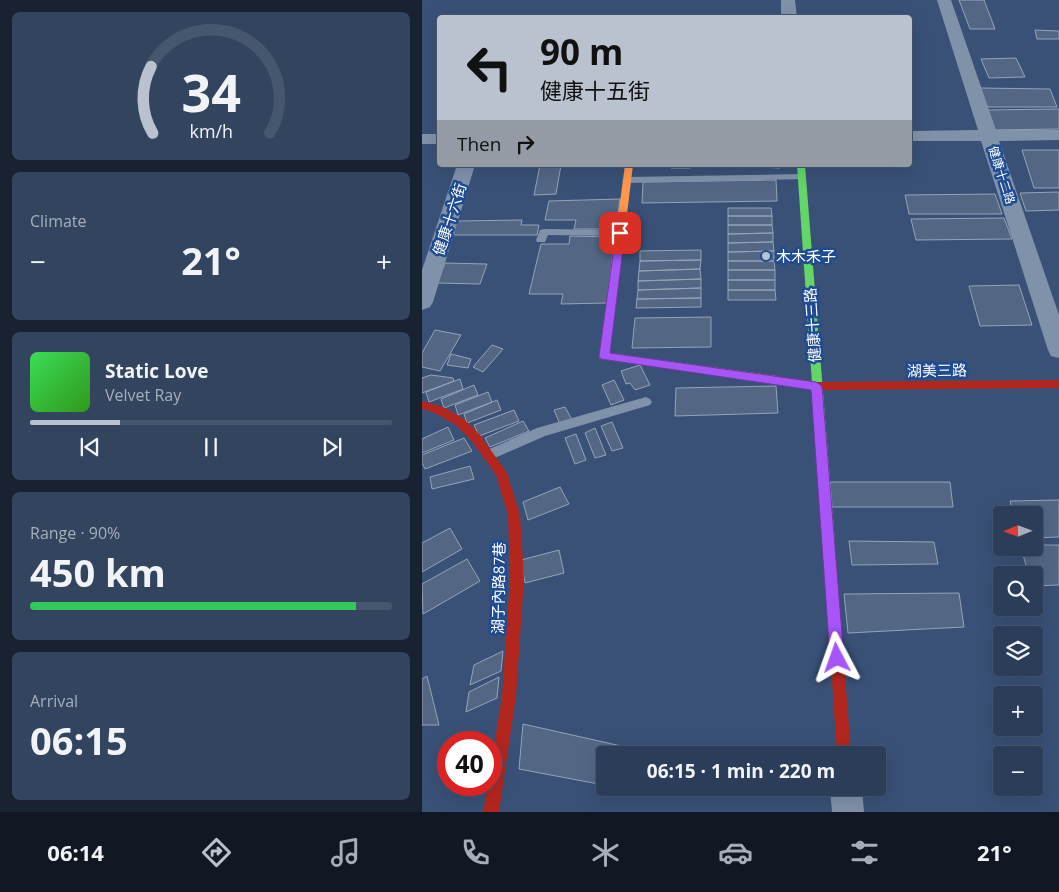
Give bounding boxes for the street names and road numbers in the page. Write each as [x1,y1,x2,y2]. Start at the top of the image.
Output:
street label: 健康十二路 [985,144,1019,206]
street label: 健康十六街 [428,180,470,258]
street label: 健康十三路 [799,287,825,363]
street label: 湖美三路 [907,359,967,381]
street label: 湖子內路87巷 [487,542,509,634]

